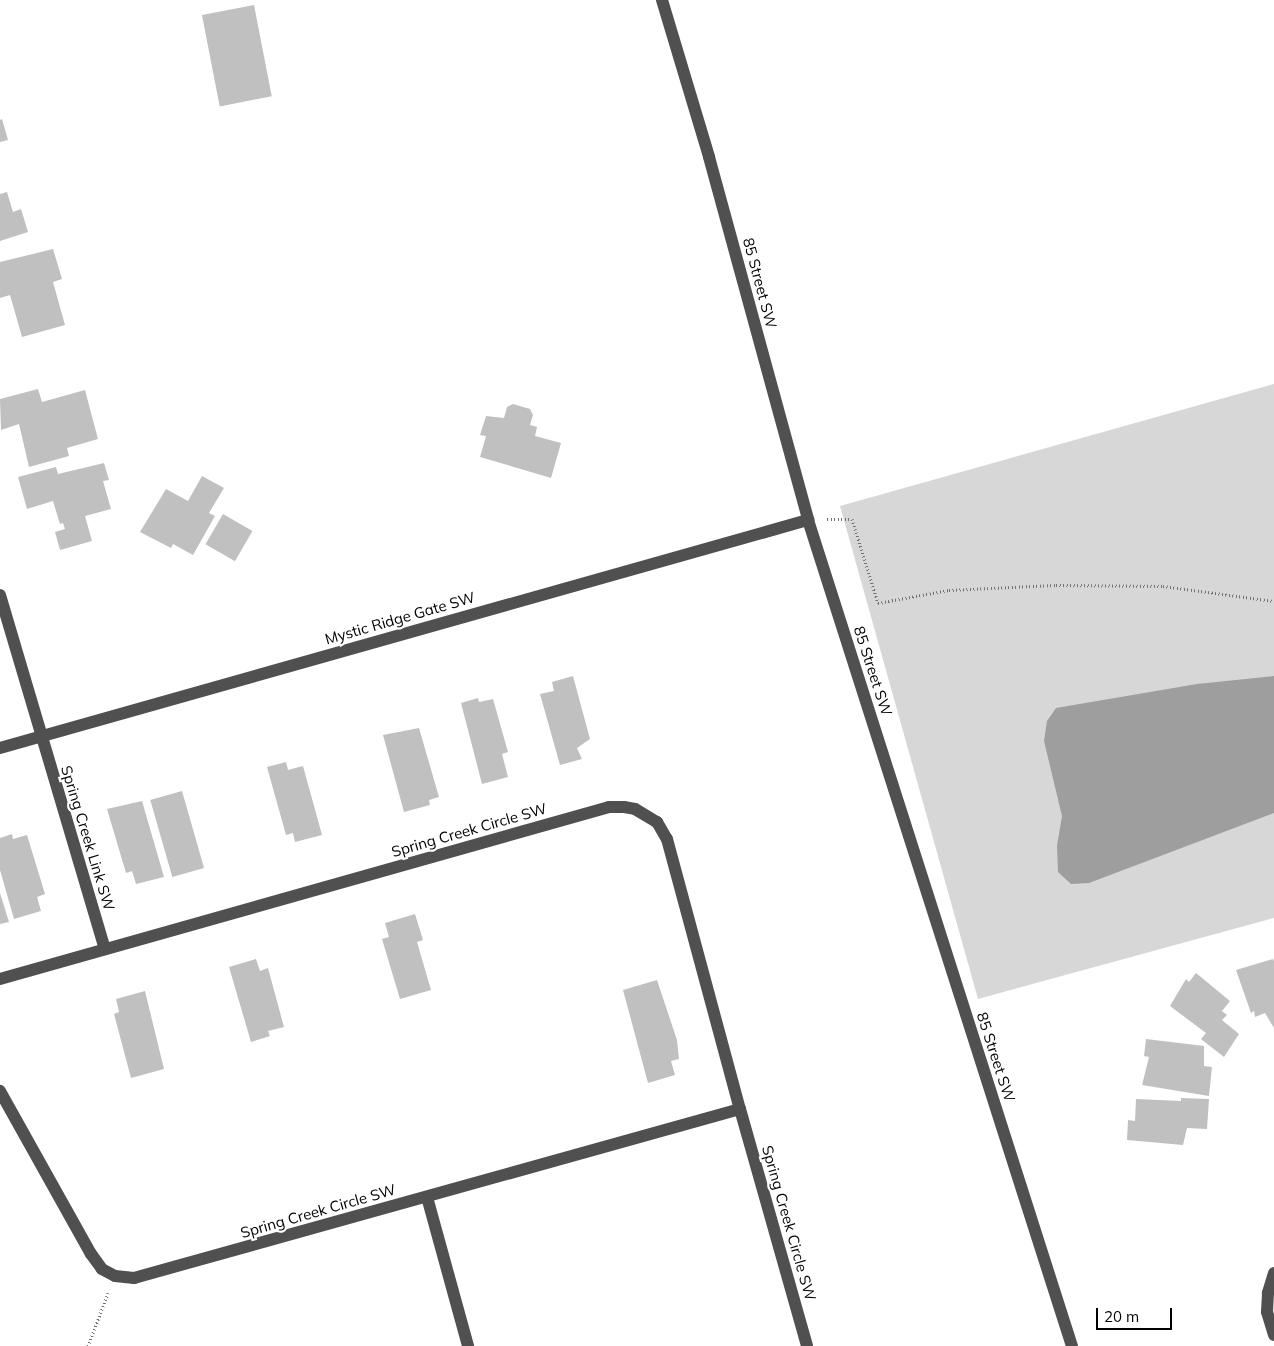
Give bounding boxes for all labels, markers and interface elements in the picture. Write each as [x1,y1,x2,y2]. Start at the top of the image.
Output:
street label: 85 Street SW [739,236,781,330]
street label: Mystic Ridge Gate SW [323,588,477,648]
street label: 85 Street SW [850,624,896,718]
street label: Spring Creek Link SW [57,763,119,913]
street label: Spring Creek Circle SW [389,799,549,861]
street label: 85 Street SW [973,1010,1019,1104]
street label: Spring Creek Circle SW [758,1143,820,1303]
street label: Spring Creek Circle SW [238,1180,398,1242]
scale bar [1099,1298,1175,1330]
text: 20 m [1104,1307,1139,1326]

